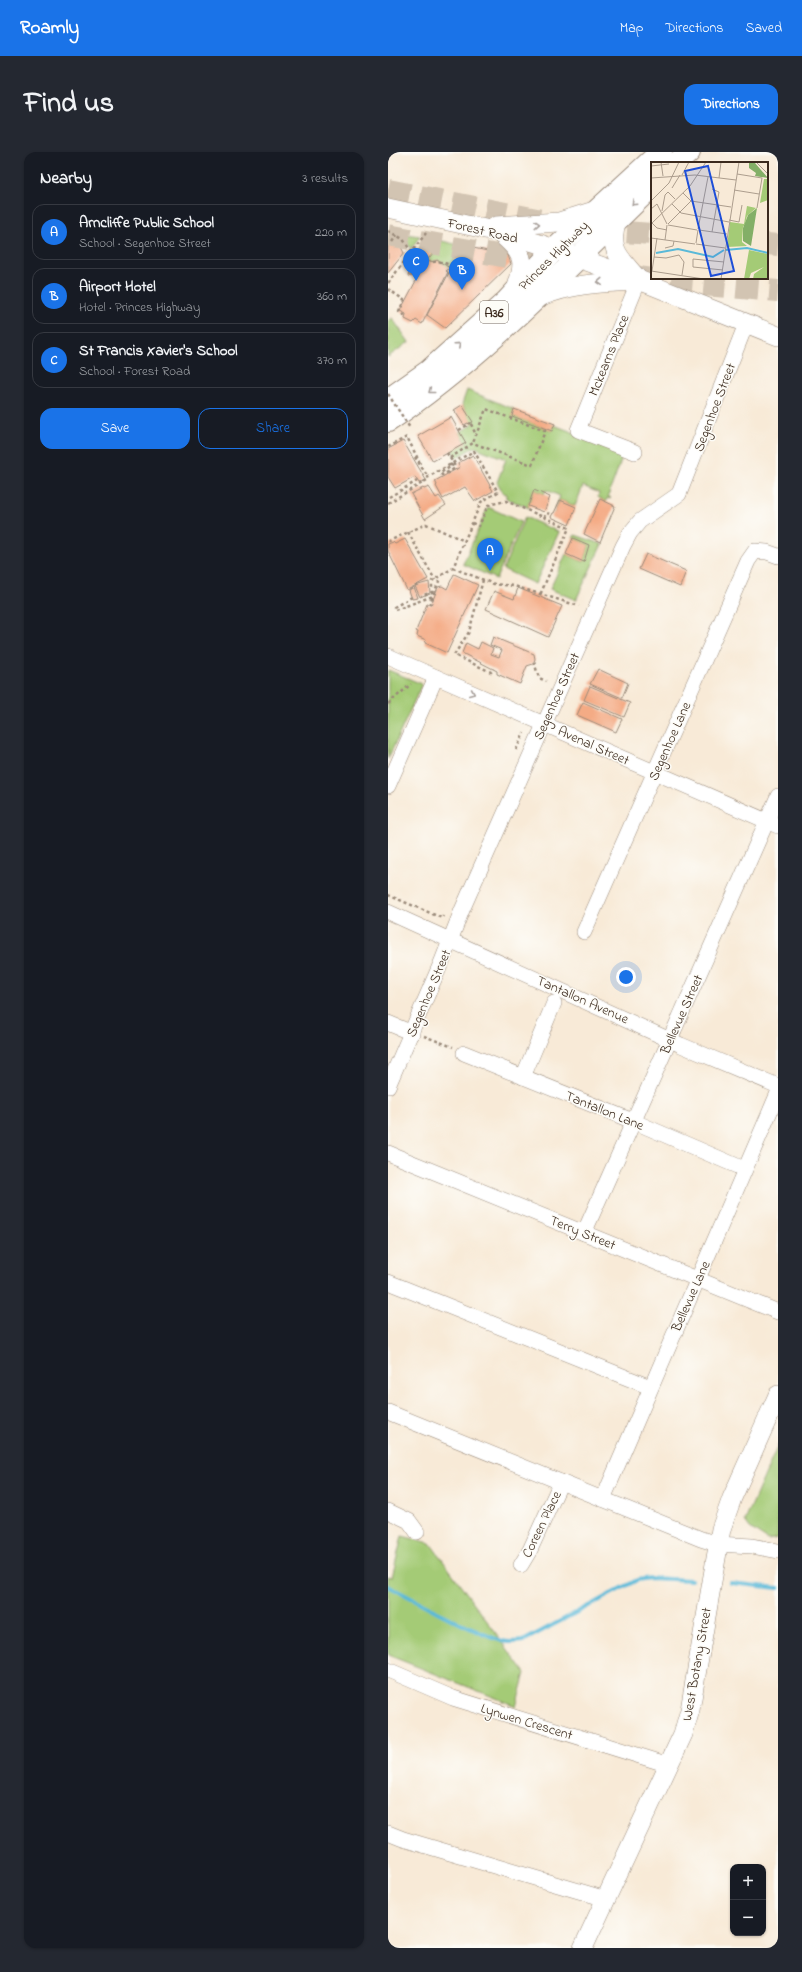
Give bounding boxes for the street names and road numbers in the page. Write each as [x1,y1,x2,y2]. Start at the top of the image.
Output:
street label: Forest Road [445,213,520,250]
street label: Princes Highway [514,216,595,297]
road number: A36 [480,301,508,323]
street label: Mckearns Place [584,311,636,399]
street label: Segenhoe Street [689,360,743,455]
street label: Segenhoe Street [529,649,587,744]
street label: Segenhoe Lane [644,698,698,785]
street label: Avenal Street [554,721,633,772]
street label: Segenhoe Street [401,946,458,1041]
street label: Tantallon Avenue [533,971,633,1030]
street label: Bellevue Street [655,971,709,1059]
street label: Tantallon Lane [562,1086,648,1137]
street label: Terry Street [546,1211,619,1257]
street label: Bellevue Lane [666,1257,717,1336]
street label: Coreen Place [517,1487,568,1562]
street label: West Botany Street [677,1606,719,1723]
street label: Lynwen Crescent [478,1698,575,1747]

